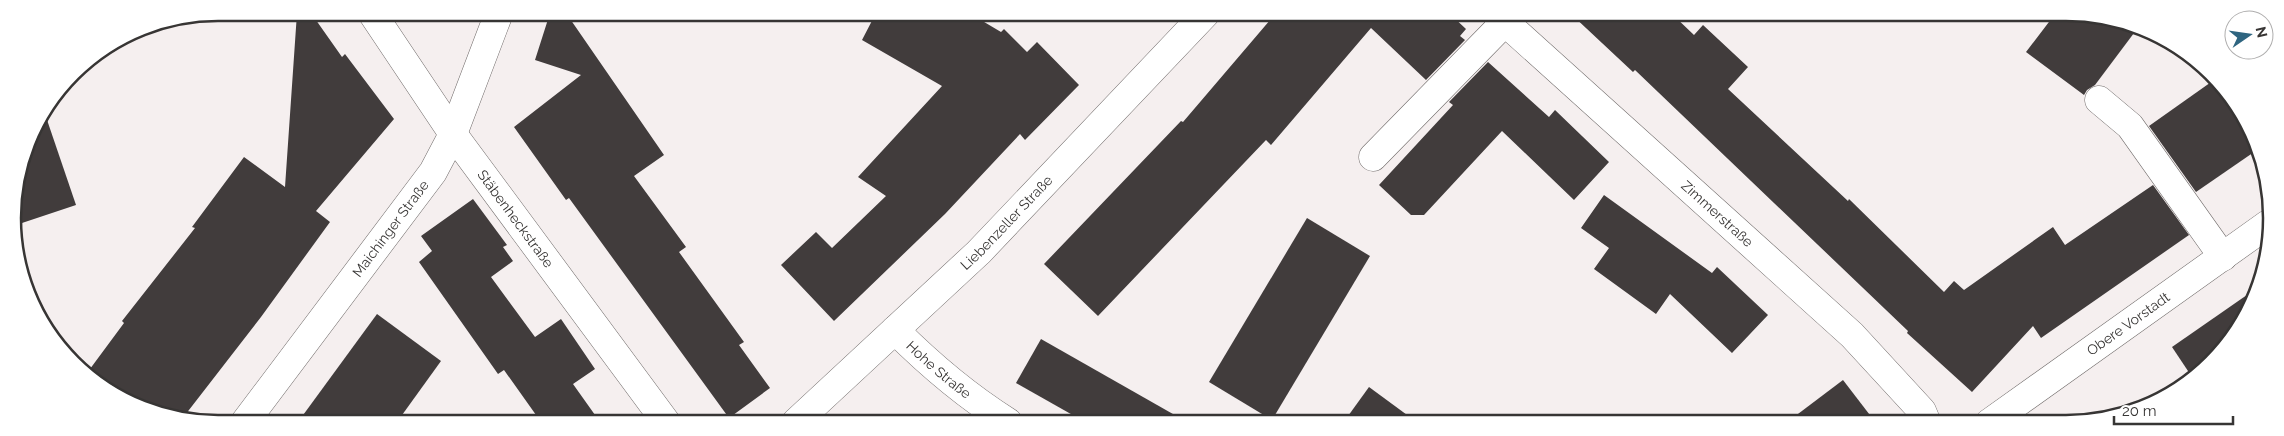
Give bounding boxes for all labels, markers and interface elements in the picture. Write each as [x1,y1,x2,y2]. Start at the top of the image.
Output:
north arrow [2224,10,2274,60]
text: N [2253,25,2271,39]
street label: Stäbenheckstraße [474,167,557,271]
street label: Liebenzeller Straße [957,172,1056,273]
street label: Maichinger Straße [349,177,432,280]
street label: Zimmerstraße [1678,177,1756,250]
street label: Obere Vorstadt [2084,289,2173,359]
street label: Hohe Straße [903,338,974,402]
scale bar [2114,394,2233,426]
text: 20 m [2122,402,2157,420]

